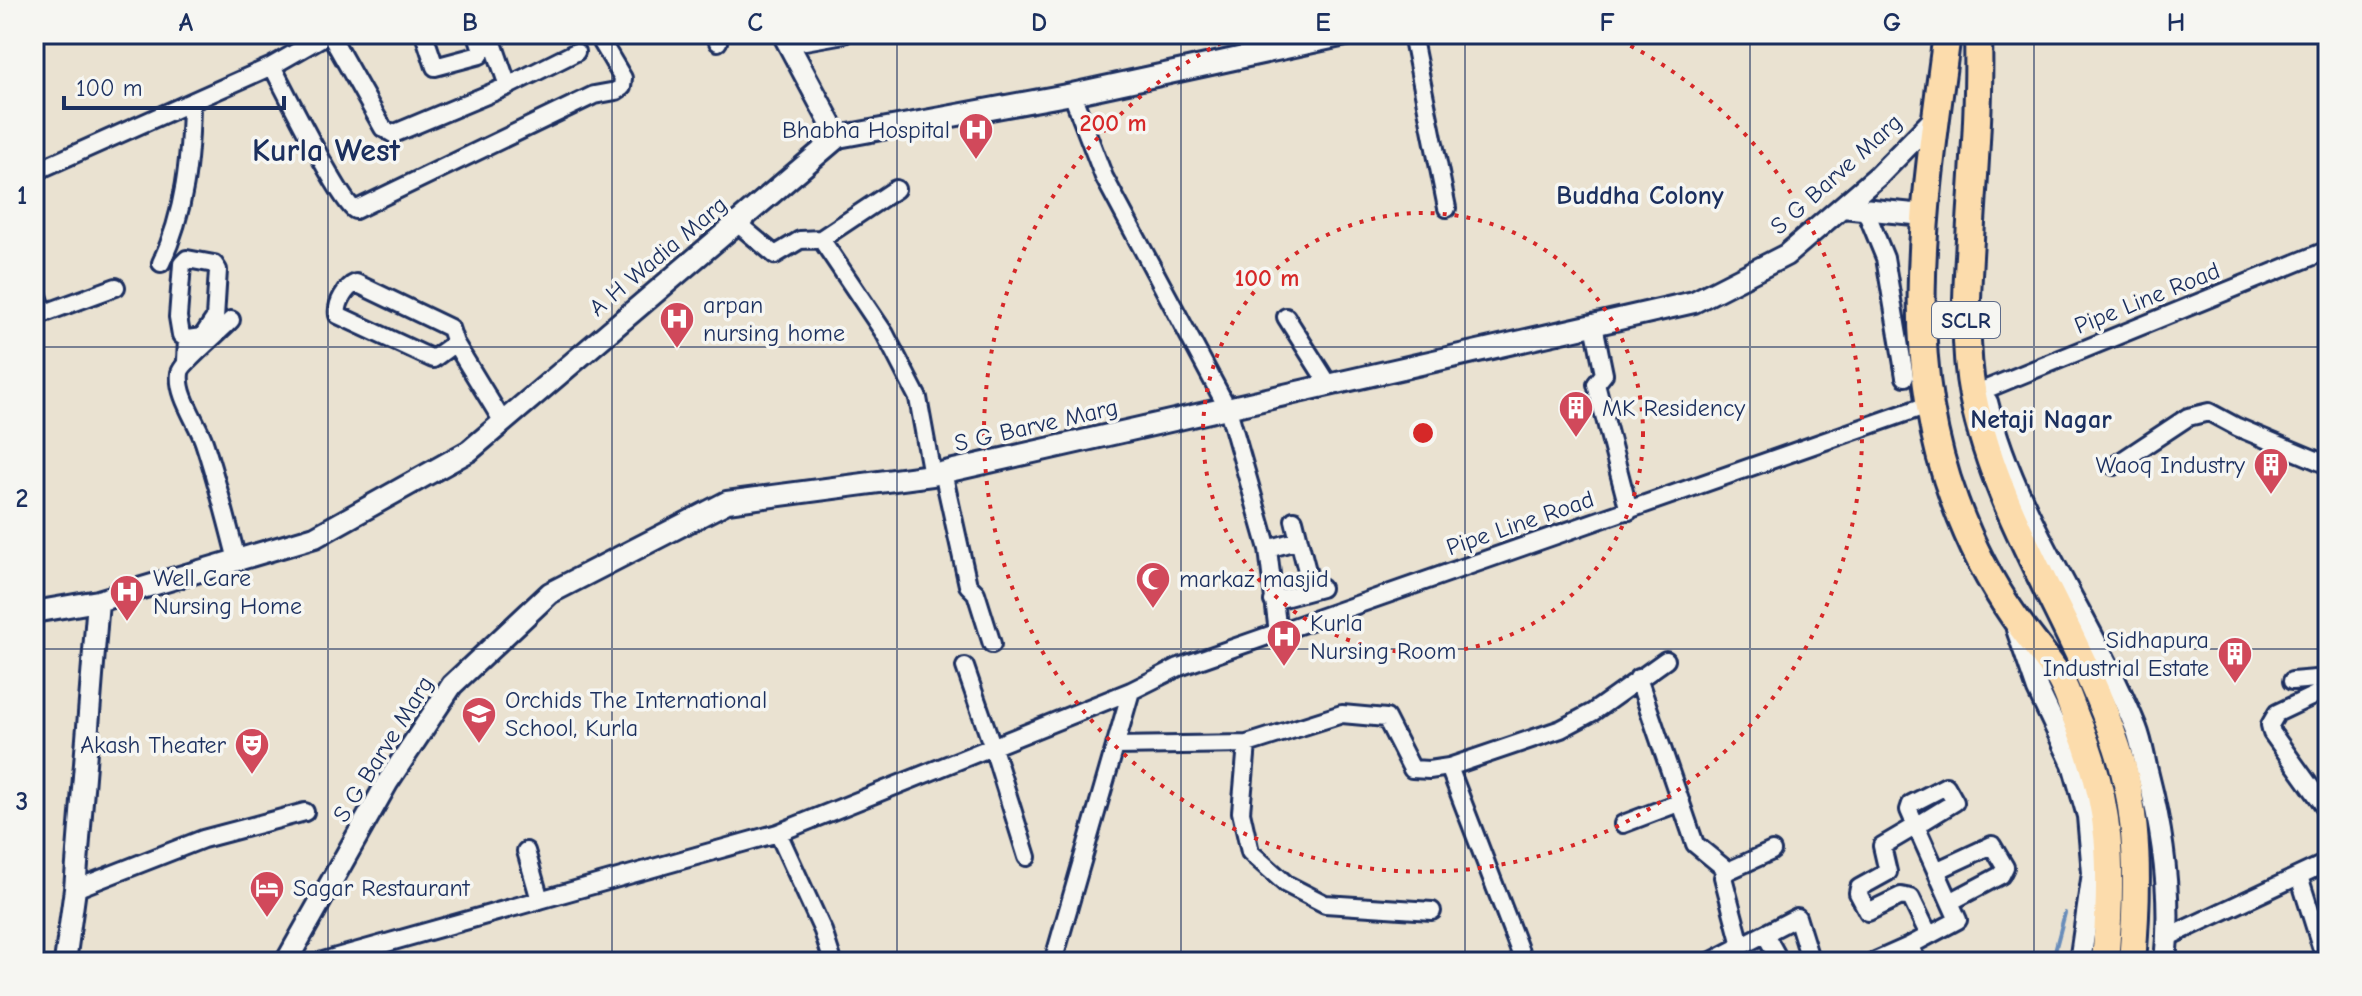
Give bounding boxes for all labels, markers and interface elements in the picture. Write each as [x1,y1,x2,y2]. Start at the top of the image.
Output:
text: A [179,8,194,38]
text: B [462,8,478,38]
text: C [747,8,763,38]
text: D [1031,8,1047,38]
text: E [1315,8,1331,38]
text: F [1599,8,1615,38]
text: G [1883,8,1901,38]
text: H [2167,8,2185,38]
scale bar [64,60,284,110]
text: 100 m [76,74,143,102]
street label: S G Barve Marg [1765,108,1907,240]
text: 200 m [1079,109,1147,137]
hospital icon: Bhabha Hospital [957,111,995,161]
place label: Bhabha Hospital [782,116,950,144]
district label: Kurla West [252,132,401,169]
text: 1 [17,181,27,211]
district label: Buddha Colony [1556,181,1724,211]
street label: A H Wadia Marg [583,190,733,322]
street label: Pipe Line Road [2070,256,2224,340]
text: 100 m [1235,264,1299,292]
place label: arpan nursing home [703,291,845,347]
hospital icon: arpan nursing home [658,300,696,350]
road number: SCLR [1932,302,2000,338]
building icon: MK Residency [1557,389,1595,439]
street label: S G Barve Marg [952,393,1120,457]
place label: MK Residency [1602,394,1746,422]
district label: Netaji Nagar [1970,405,2112,435]
centre of rings [1409,419,1437,447]
building icon: Waoq Industry [2252,446,2290,496]
place label: Waoq Industry [2095,451,2245,479]
text: 2 [16,484,28,514]
street label: Pipe Line Road [1443,485,1597,561]
mosque icon: markaz masjid [1134,560,1172,610]
place label: Well Care Nursing Home [153,564,302,620]
place label: markaz masjid [1179,565,1329,593]
hospital icon: Well Care Nursing Home [108,573,146,623]
place label: Kurla Nursing Room [1310,609,1456,665]
hospital icon: Kurla Nursing Room [1265,618,1303,668]
place label: Sidhapura Industrial Estate [2043,626,2209,682]
building icon: Sidhapura Industrial Estate [2216,635,2254,685]
street label: S G Barve Marg [327,671,439,827]
place label: Orchids The International School, Kurla [505,686,767,742]
school or university icon: Orchids The International School, Kurla [460,695,498,745]
theatre icon: Akash Theater [233,726,271,776]
place label: Akash Theater [80,731,226,759]
text: 3 [16,787,28,817]
hotel icon: Sagar Restaurant [248,869,286,919]
place label: Sagar Restaurant [293,874,471,902]

